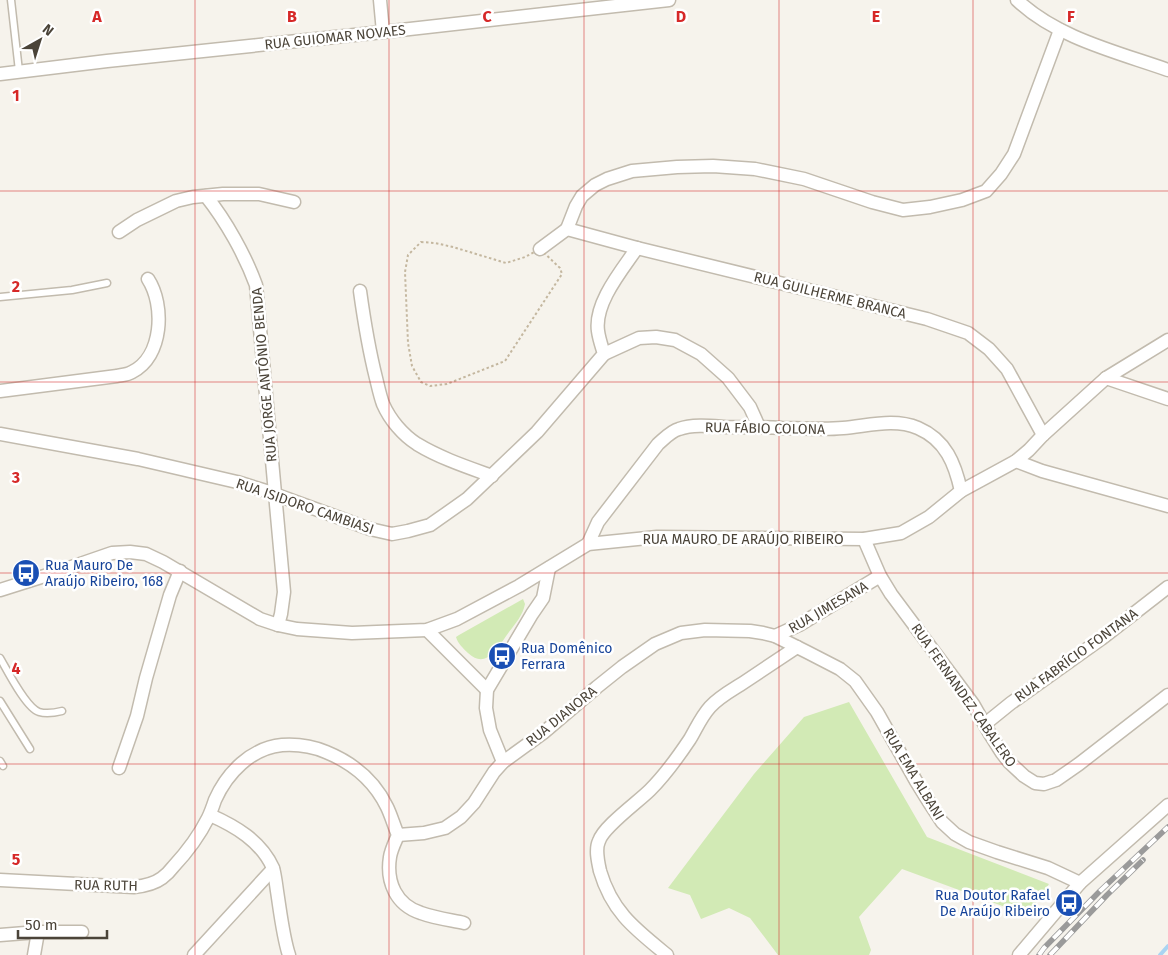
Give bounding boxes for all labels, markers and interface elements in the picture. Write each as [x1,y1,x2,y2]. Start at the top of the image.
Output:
text: A [91,7,102,26]
text: B [287,7,297,26]
text: C [482,7,492,26]
text: D [676,7,686,26]
text: E [872,7,880,26]
text: F [1067,7,1075,26]
north arrow [15,15,65,65]
text: N [39,21,57,40]
street label: RUA GUIOMAR NOVAES [264,22,407,53]
text: 1 [12,86,20,105]
street label: RUA GUILHERME BRANCA [752,268,908,323]
text: 2 [12,277,20,296]
street label: RUA JORGE ANTÔNIO BENDA [247,287,281,463]
street label: RUA FÁBIO COLONA [705,418,825,438]
text: 3 [11,468,20,487]
street label: RUA ISIDORO CAMBIASI [234,475,376,538]
street label: RUA MAURO DE ARAÚJO RIBEIRO [642,530,844,548]
place label: Rua Mauro De Araújo Ribeiro, 168 [45,557,163,590]
bus stop icon: Rua Mauro De Araújo Ribeiro, 168 [11,558,41,588]
street label: RUA JIMESANA [785,578,871,637]
street label: RUA FABRÍCIO FONTANA [1011,604,1141,706]
street label: RUA FERNANDEZ CABALERO [907,620,1020,770]
place label: Rua Domênico Ferrara [521,640,613,673]
bus stop icon: Rua Domênico Ferrara [487,641,517,671]
text: 4 [11,659,21,678]
street label: RUA DIANORA [522,683,600,750]
street label: RUA EMA ALBANI [879,725,948,823]
text: 5 [12,850,21,869]
street label: RUA RUTH [74,876,138,895]
place label: Rua Doutor Rafael De Araújo Ribeiro [935,887,1050,920]
bus stop icon: Rua Doutor Rafael De Araújo Ribeiro [1054,888,1084,918]
scale bar [18,908,106,940]
text: 50 m [25,916,58,934]

